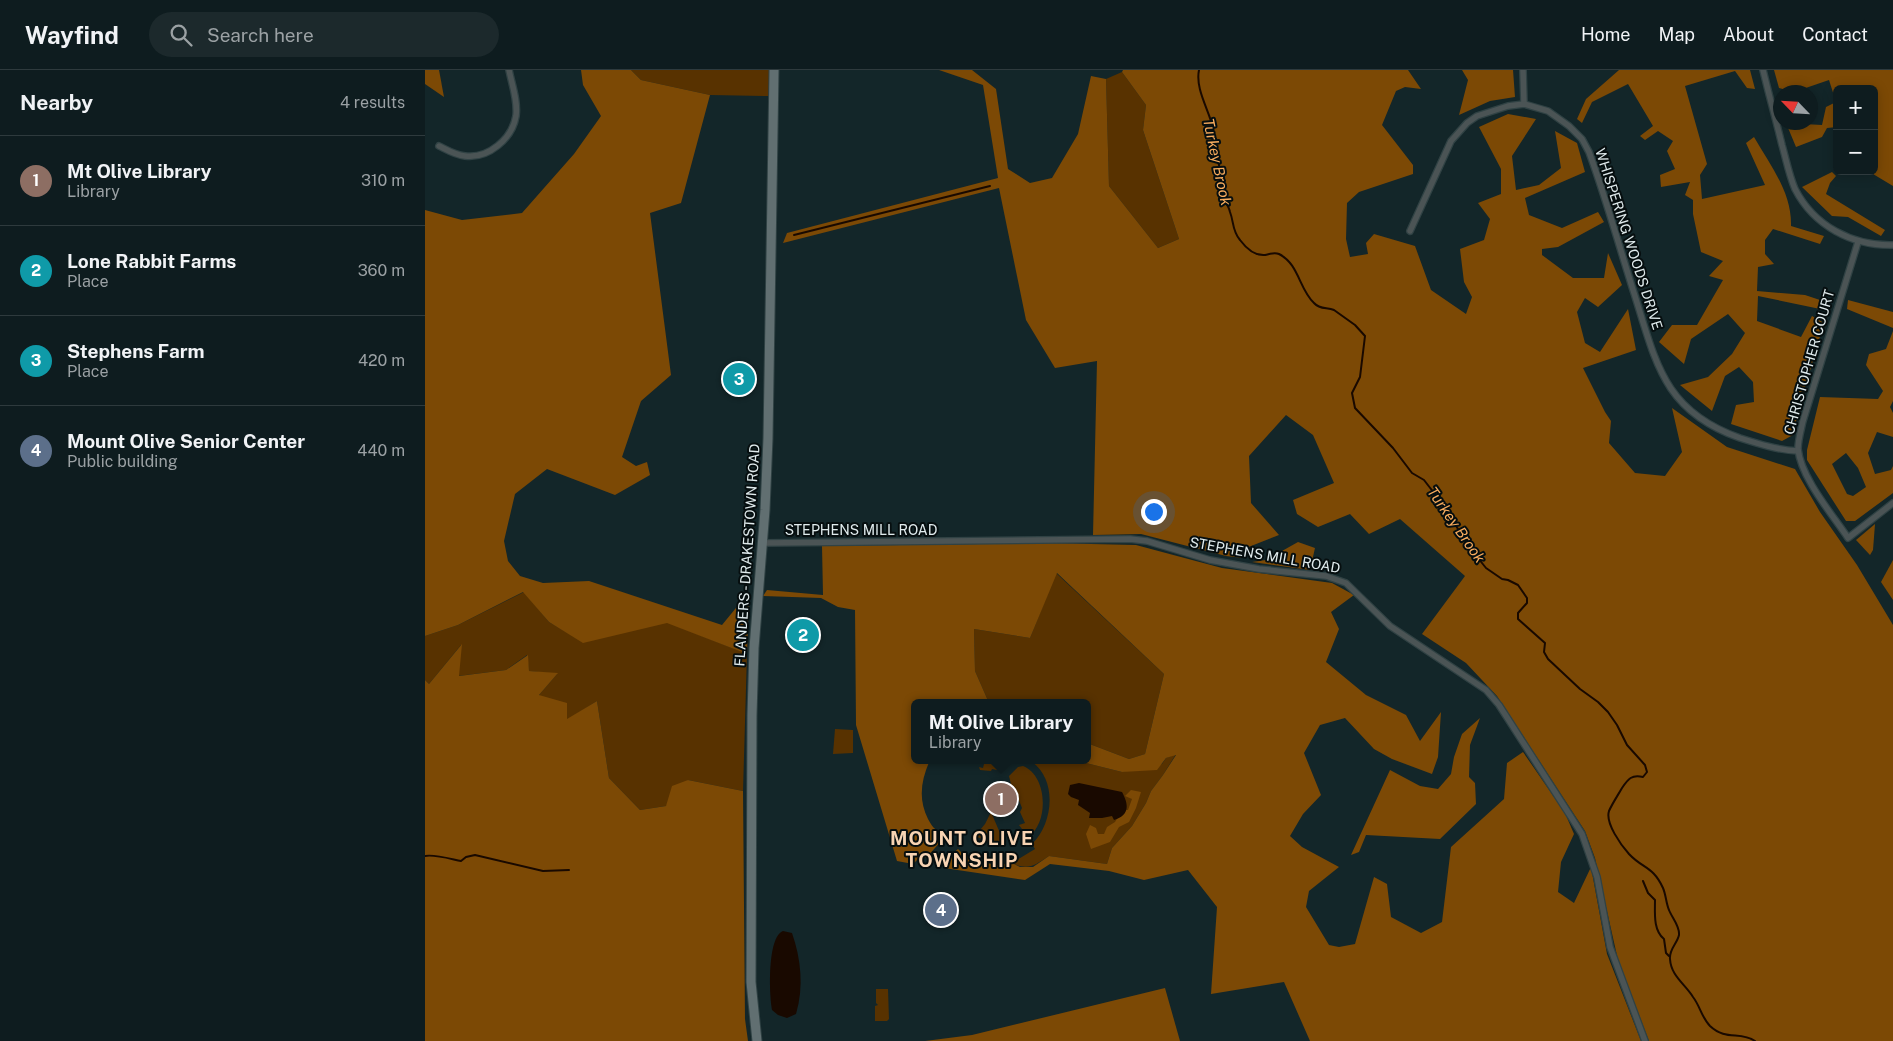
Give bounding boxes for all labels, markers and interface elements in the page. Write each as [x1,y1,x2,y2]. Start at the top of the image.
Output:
search box [149,12,499,57]
text: Wayfind [25,21,119,49]
icon: search [167,21,195,49]
text: Search here [207,24,314,46]
text: Home [1581,24,1631,45]
text: Map [1659,24,1695,45]
text: About [1723,24,1774,45]
text: Contact [1802,24,1868,45]
north arrow [1773,85,1818,130]
map controls [1833,85,1878,175]
button: + [1833,85,1878,130]
text: Nearby [20,90,93,115]
text: 4 results [340,93,405,112]
water label: Turkey Brook [1200,117,1235,208]
button: − [1833,130,1878,175]
street label: WHISPERING WOODS DRIVE [1592,146,1666,332]
text: Mt Olive Library [67,160,211,182]
text: 1 [33,171,39,190]
text: 310 m [361,171,405,190]
text: Library [67,182,120,201]
text: Lone Rabbit Farms [67,250,236,272]
text: 2 [31,261,41,280]
text: 360 m [358,261,405,280]
text: Place [67,272,109,291]
street label: CHRISTOPHER COURT [1781,288,1837,436]
text: Stephens Farm [67,340,205,362]
text: 3 [31,351,41,370]
text: 420 m [358,351,405,370]
pin: 3 [723,360,755,398]
text: Place [67,362,109,381]
text: Mount Olive Senior Center [67,430,305,452]
text: 4 [31,441,41,460]
text: 440 m [357,441,405,460]
street label: FLANDERS - DRAKESTOWN ROAD [731,443,763,667]
text: Public building [67,452,178,471]
water label: Turkey Brook [1424,484,1489,567]
your location [1141,499,1167,525]
street label: STEPHENS MILL ROAD [785,522,937,538]
street label: STEPHENS MILL ROAD [1188,534,1342,576]
pin: 2 [787,616,819,654]
popup [911,699,1091,764]
text: Mt Olive Library [929,711,1073,733]
text: Library [929,733,981,752]
pin: 1 [985,780,1017,818]
district label: MOUNT OLIVE TOWNSHIP [890,827,1034,871]
pin: 4 [925,891,957,929]

